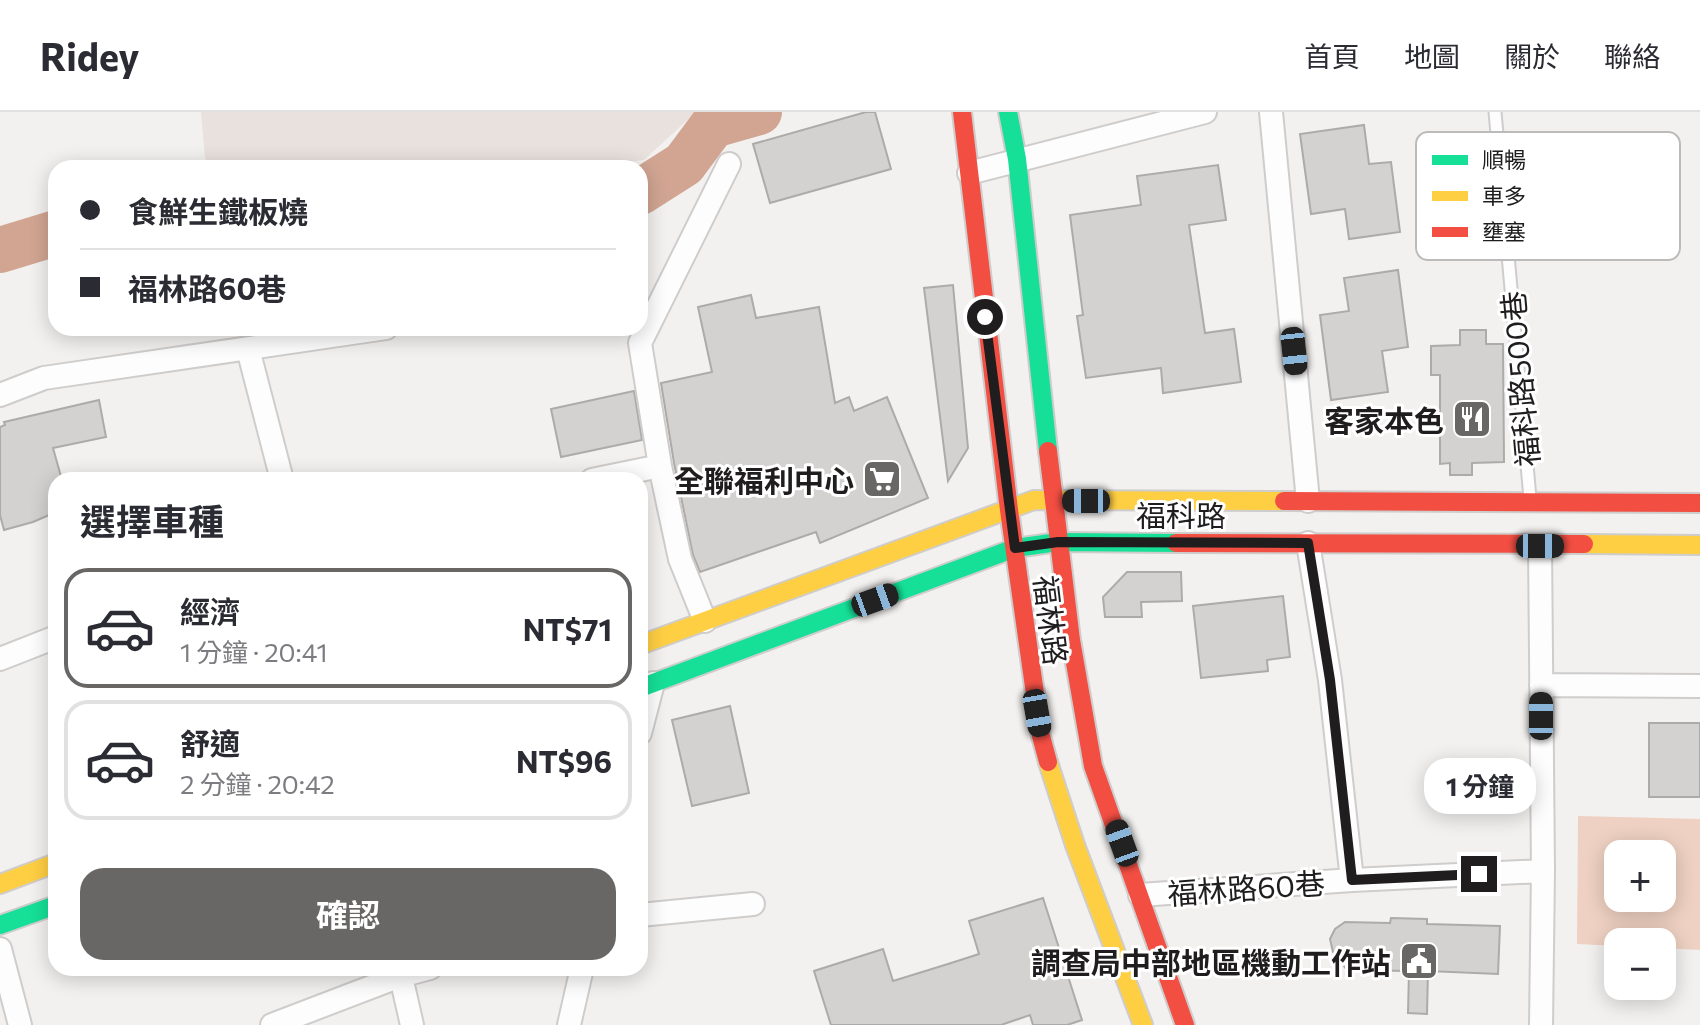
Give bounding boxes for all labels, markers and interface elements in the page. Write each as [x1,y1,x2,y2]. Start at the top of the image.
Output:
text: Ridey [40,32,139,79]
text: 首頁 [1304,39,1360,73]
text: 地圖 [1404,39,1460,73]
text: 關於 [1504,39,1560,73]
text: 聯絡 [1604,39,1660,73]
legend [1416,132,1680,260]
text: 順暢 [1482,146,1526,173]
text: 車多 [1482,182,1526,209]
text: 食鮮生鐵板燒 [128,192,308,229]
text: 壅塞 [1482,218,1526,245]
text: 福林路60巷 [128,269,286,306]
street label: 福科路500巷 [1493,290,1545,468]
route start [967,299,1003,335]
car [1280,326,1308,376]
restaurant icon: 客家本色 [1451,398,1493,440]
place label: 客家本色 [1324,401,1444,438]
supermarket icon: 全聯福利中心 [861,458,903,500]
place label: 全聯福利中心 [674,461,854,498]
car [1062,489,1110,513]
street label: 福科路 [1136,496,1226,533]
text: 選擇車種 [80,498,224,542]
car [1516,534,1564,558]
street label: 福林路 [1028,573,1076,667]
car [848,581,902,619]
icon: car [84,592,156,664]
text: 經濟 [180,592,240,629]
text: NT$71 [523,610,612,647]
text: 1 分鐘 · 20:41 [180,636,328,667]
car [1021,687,1053,739]
car [1529,692,1553,740]
icon: car [84,724,156,796]
text: 舒適 [180,724,240,761]
text: NT$96 [516,742,612,779]
callout: 1 分鐘 [1423,758,1535,814]
text: 2 分鐘 · 20:42 [180,768,335,799]
text: 1 分鐘 [1446,770,1514,801]
car [1103,816,1141,870]
map controls [1604,840,1676,1000]
button: + [1604,840,1676,912]
route end [1461,856,1497,892]
street label: 福林路60巷 [1166,863,1326,911]
button: 確認 [80,868,616,960]
button: − [1604,928,1676,1000]
public building icon: 調查局中部地區機動工作站 [1398,940,1440,982]
place label: 調查局中部地區機動工作站 [1031,943,1391,980]

